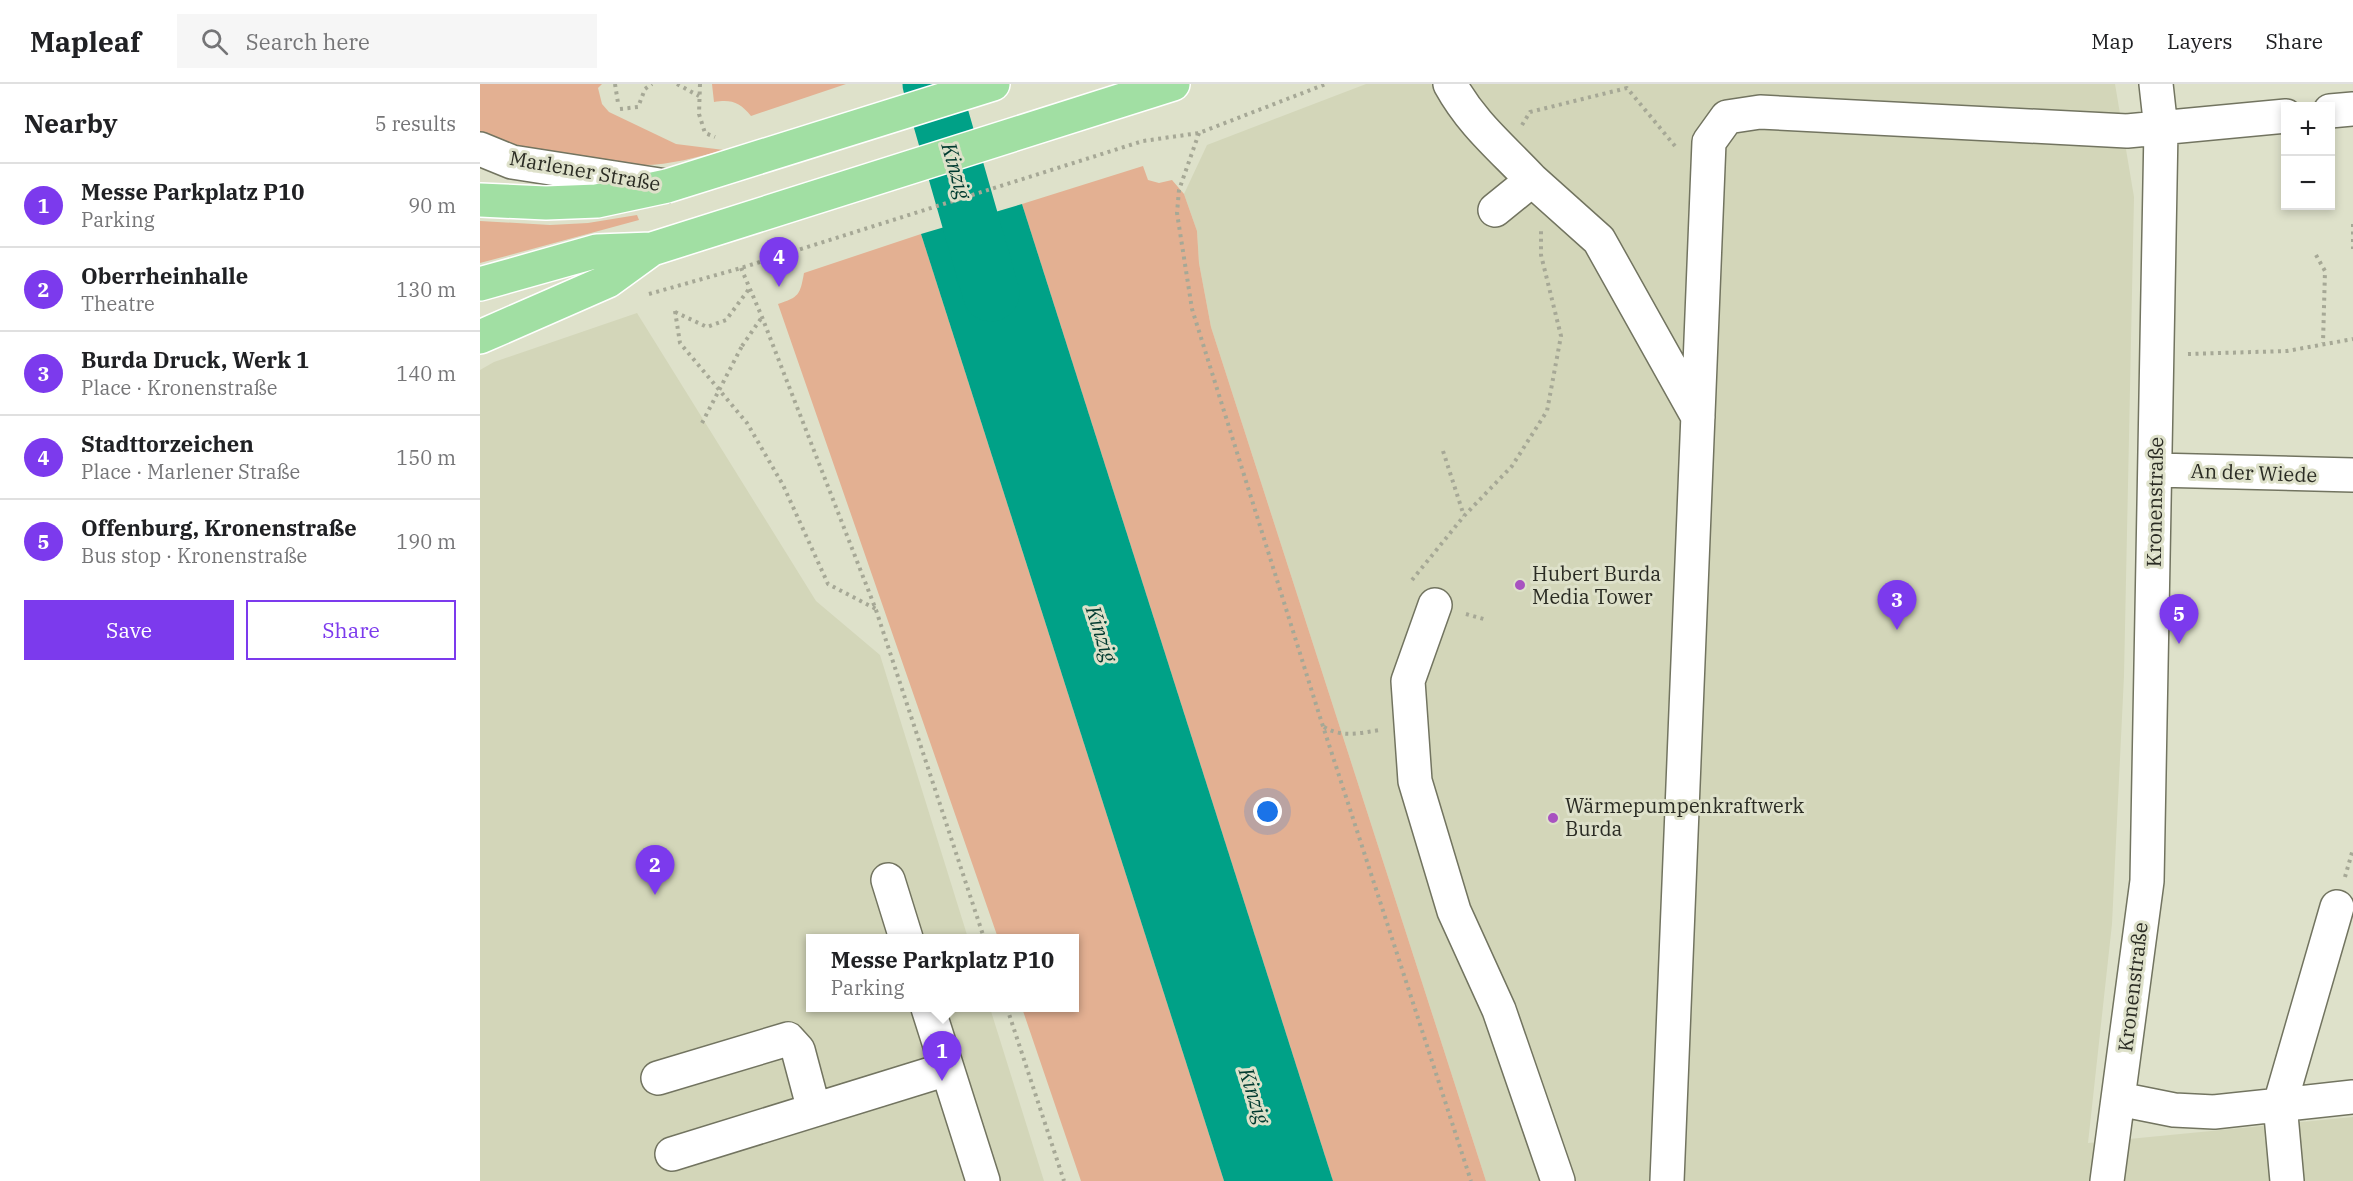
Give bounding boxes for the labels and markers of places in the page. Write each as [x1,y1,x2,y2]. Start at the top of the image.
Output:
pin: 4 [760,238,798,287]
place label: Hubert Burda Media Tower [1532,560,1661,610]
marker: Hubert Burda Media Tower [1513,578,1527,592]
pin: 3 [1878,580,1916,630]
pin: 5 [2160,594,2198,644]
place label: Wärmepumpenkraftwerk Burda [1565,792,1805,842]
marker: Wärmepumpenkraftwerk Burda [1546,811,1560,825]
pin: 2 [636,846,675,895]
pin: 1 [922,1032,962,1081]

